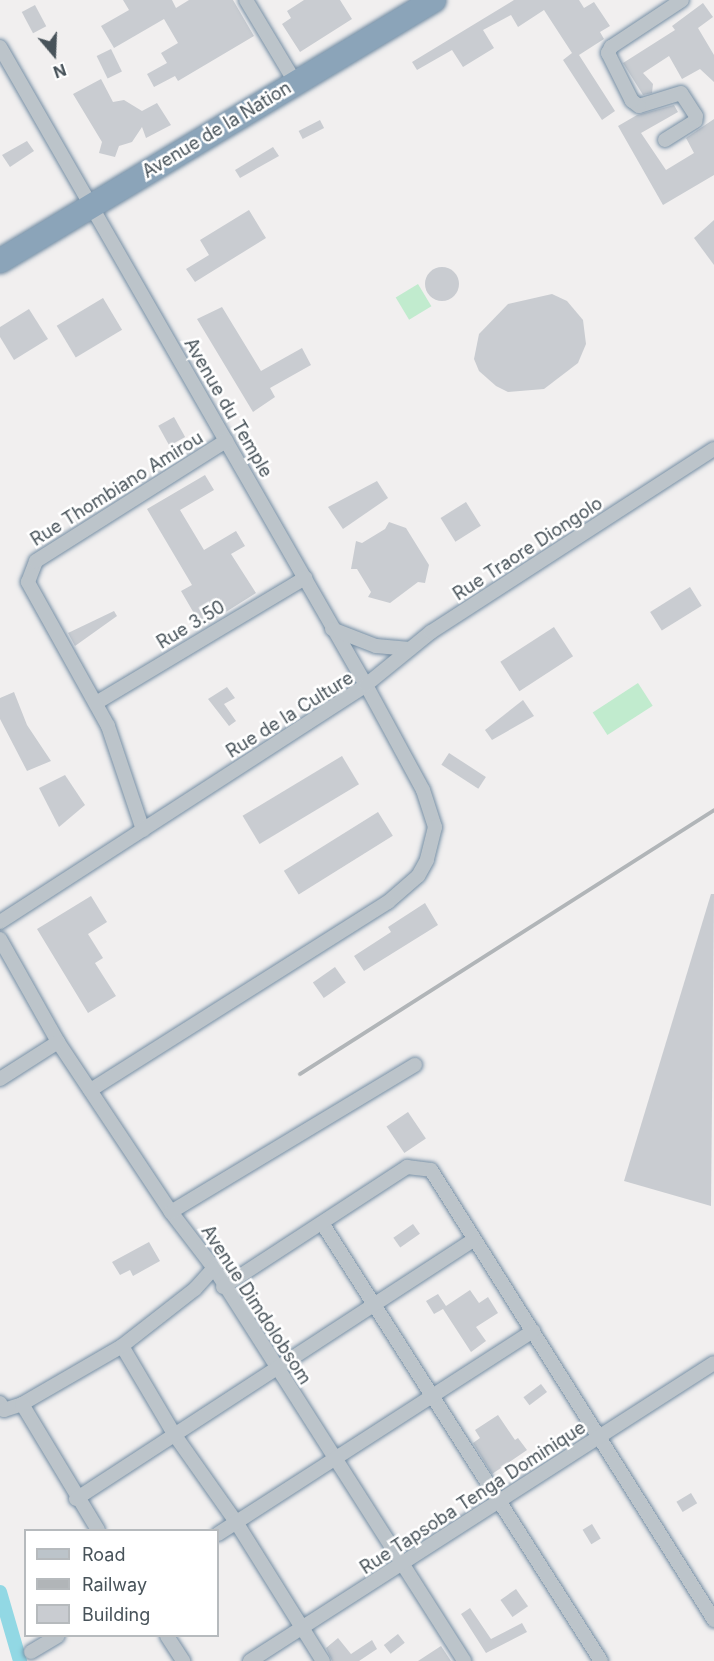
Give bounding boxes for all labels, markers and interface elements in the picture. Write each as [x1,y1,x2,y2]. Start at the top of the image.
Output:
north arrow [24,24,84,84]
text: N [51,60,69,82]
street label: Avenue de la Nation [139,77,295,183]
street label: Avenue du Temple [179,334,277,482]
street label: Rue Thombiano Amirou [27,427,207,551]
street label: Rue Traore Diongolo [449,493,607,605]
street label: Rue 3.50 [153,596,229,654]
street label: Rue de la Culture [222,667,358,763]
street label: Avenue Dimdolobsom [196,1221,316,1389]
street label: Rue Tapsoba Tenga Dominique [356,1417,590,1579]
legend [24,1529,219,1637]
text: Road [82,1544,125,1565]
text: Railway [82,1574,147,1595]
text: Building [82,1604,150,1625]

